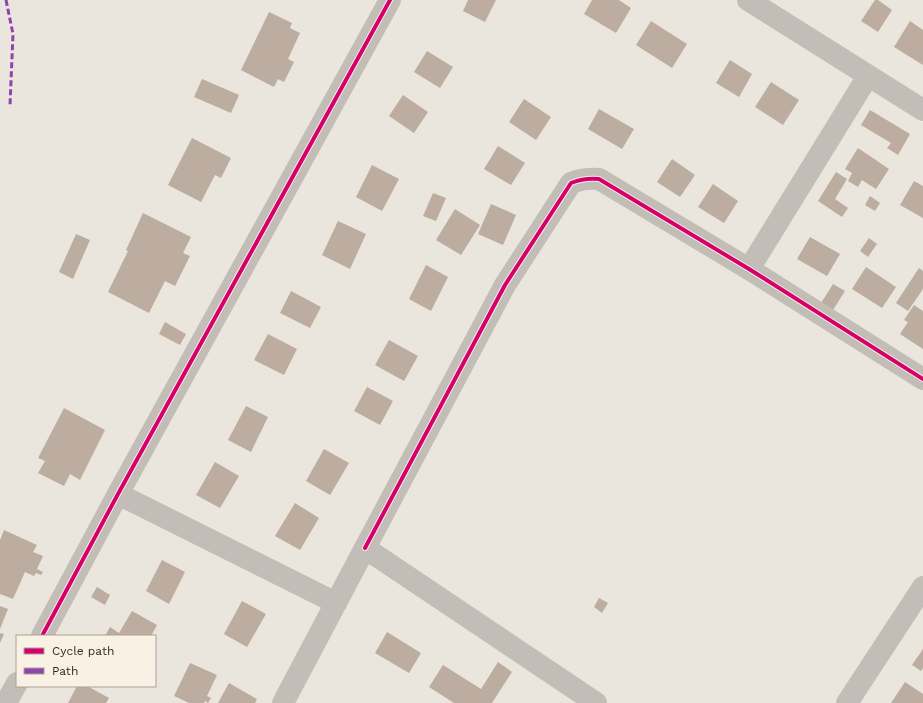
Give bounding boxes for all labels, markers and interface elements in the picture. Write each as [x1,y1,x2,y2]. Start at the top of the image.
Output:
legend [16,635,156,687]
text: Cycle path [52,644,114,658]
text: Path [52,664,78,678]

